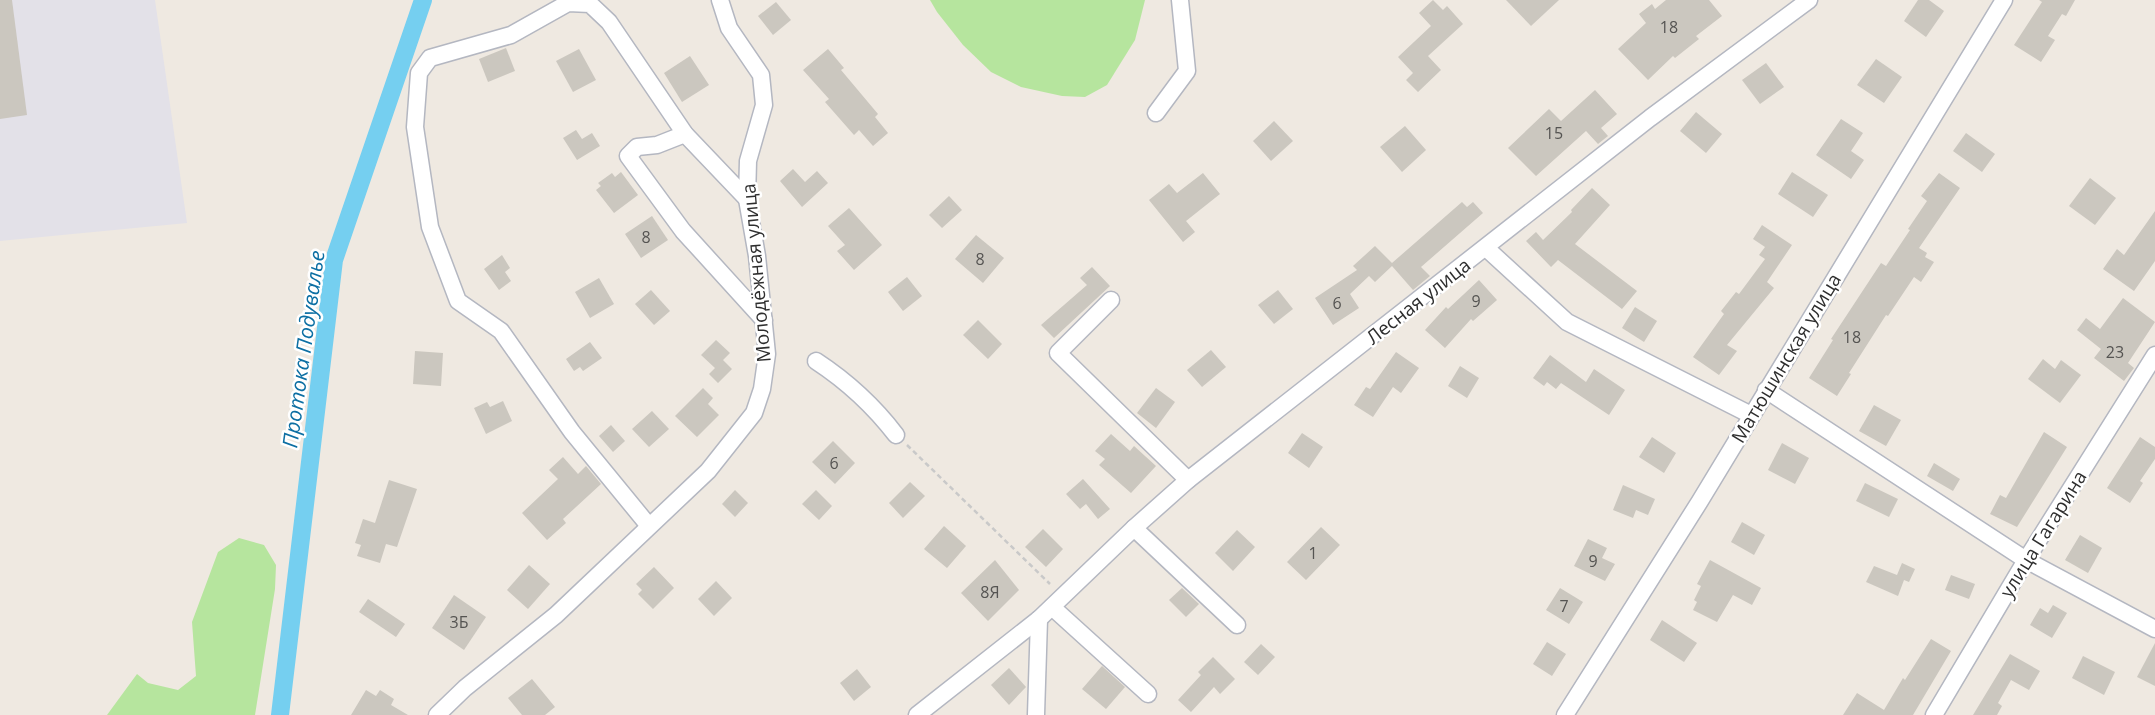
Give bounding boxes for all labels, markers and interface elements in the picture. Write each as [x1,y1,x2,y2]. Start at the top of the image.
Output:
house number: 18 [1660,16,1678,38]
house number: 15 [1545,122,1563,144]
street label: Молодёжная улица [735,183,777,363]
house number: 8 [641,226,651,248]
water label: Протока Подувалье [275,248,331,450]
house number: 8 [975,248,985,270]
street label: Лесная улица [1360,252,1476,350]
street label: Матюшинская улица [1725,269,1847,447]
house number: 9 [1471,290,1481,312]
house number: 6 [1332,292,1342,314]
house number: 18 [1843,326,1861,348]
house number: 23 [2106,341,2124,363]
house number: 6 [829,452,839,474]
street label: улица Гагарина [1993,465,2093,603]
house number: 1 [1308,542,1318,564]
house number: 9 [1588,550,1598,572]
house number: 8Я [980,581,1000,603]
house number: 7 [1559,595,1569,617]
house number: 3Б [450,611,468,633]

